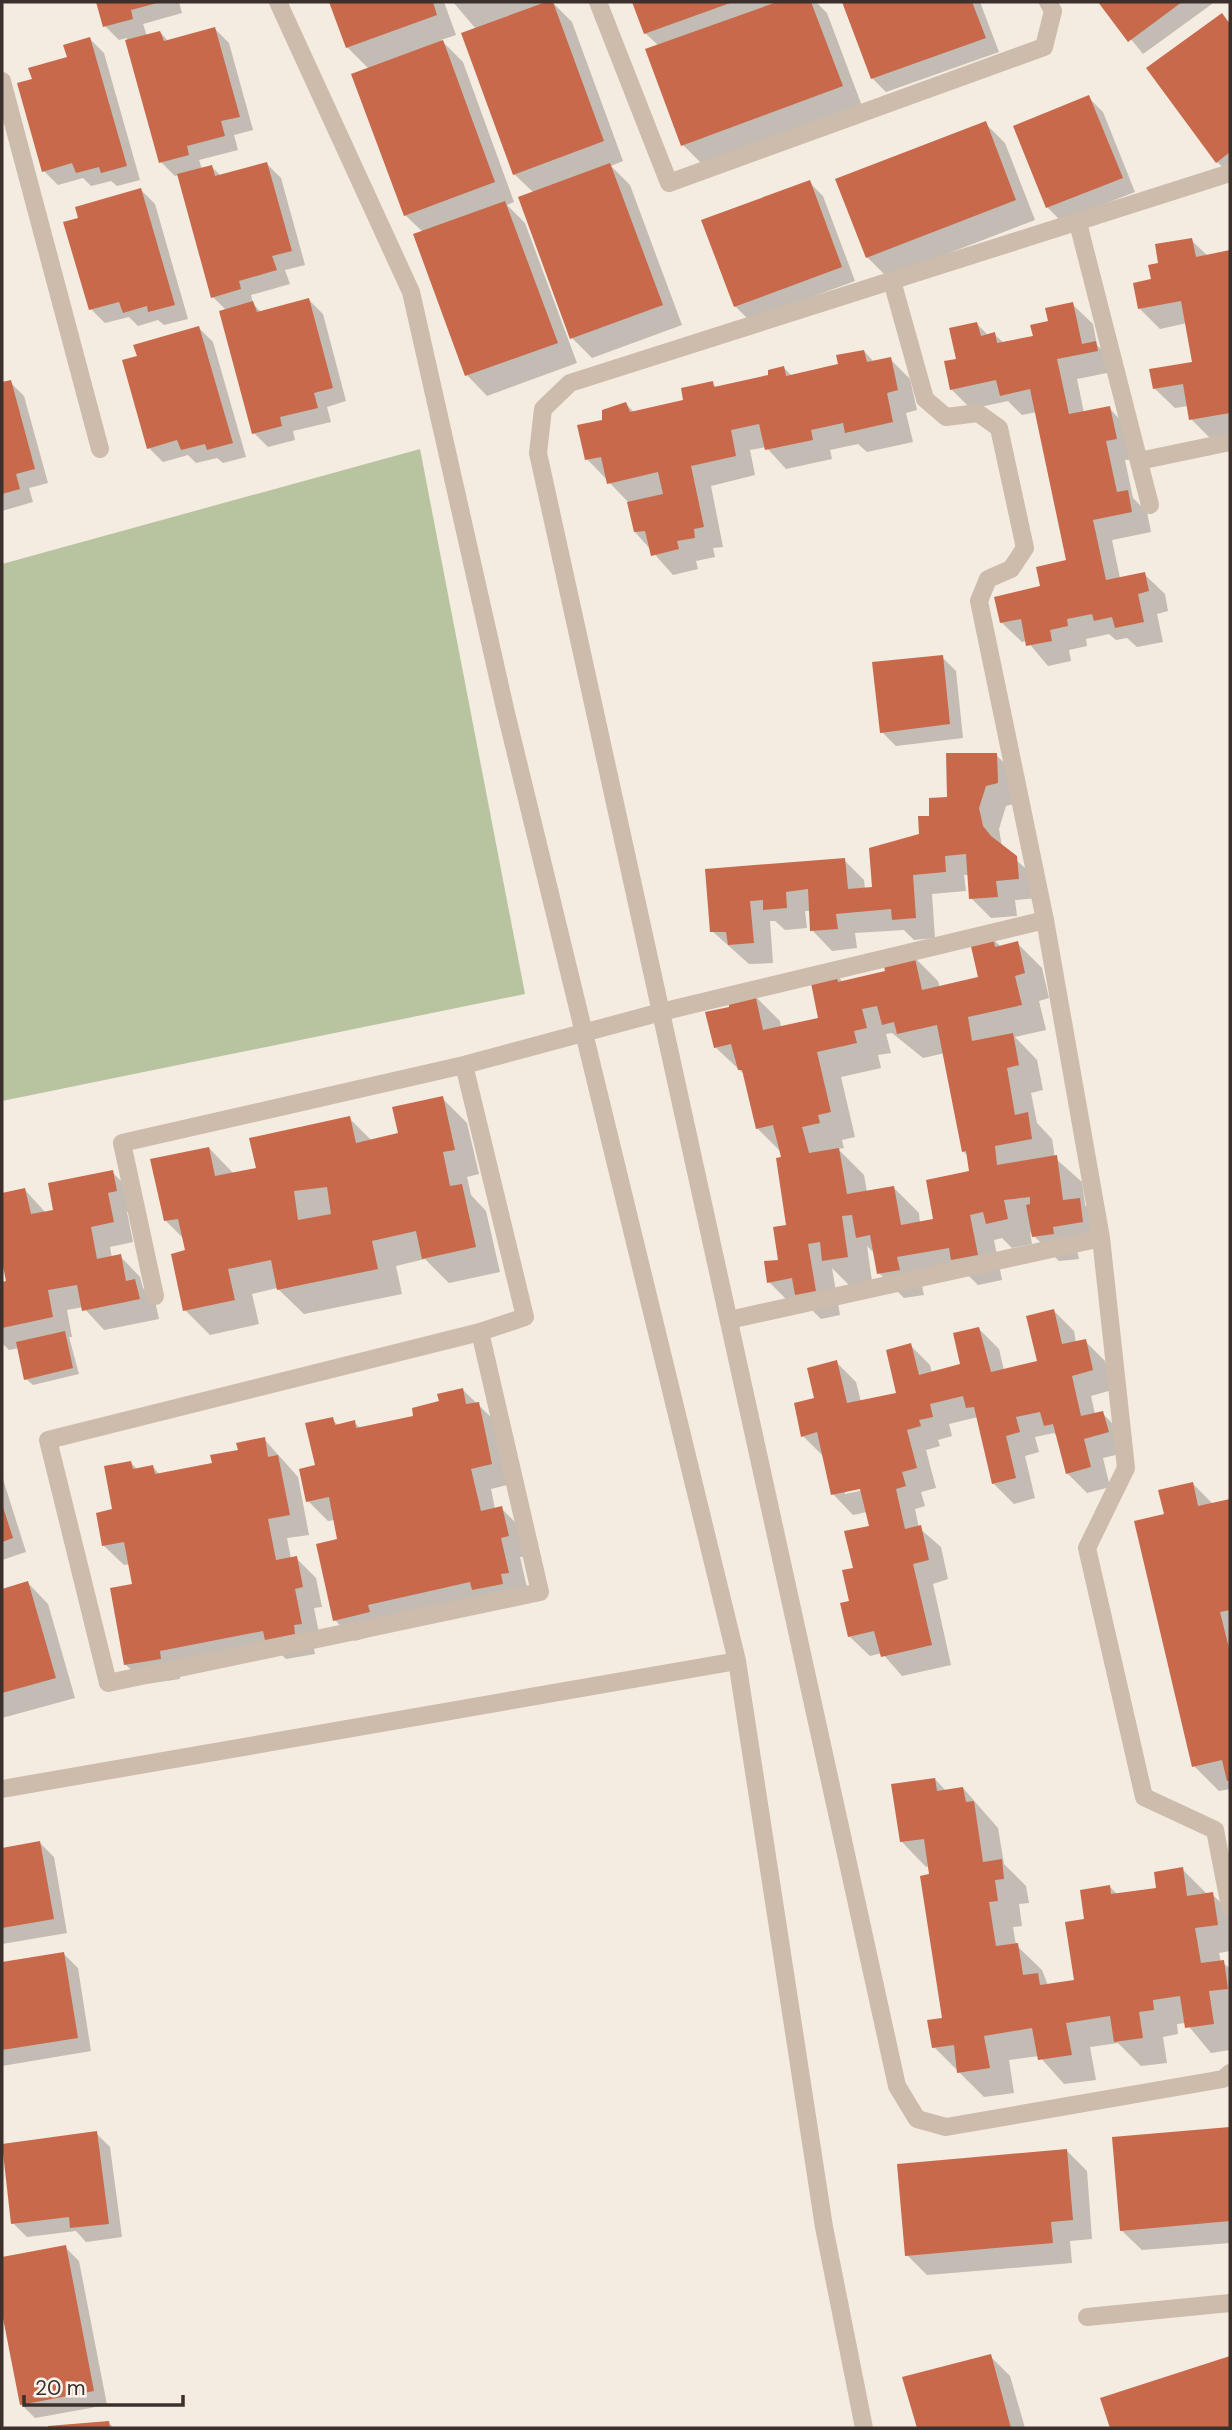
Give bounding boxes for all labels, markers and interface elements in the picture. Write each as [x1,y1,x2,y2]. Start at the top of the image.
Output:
scale bar [24,2364,184,2408]
text: 20 m [35,2374,86,2402]

